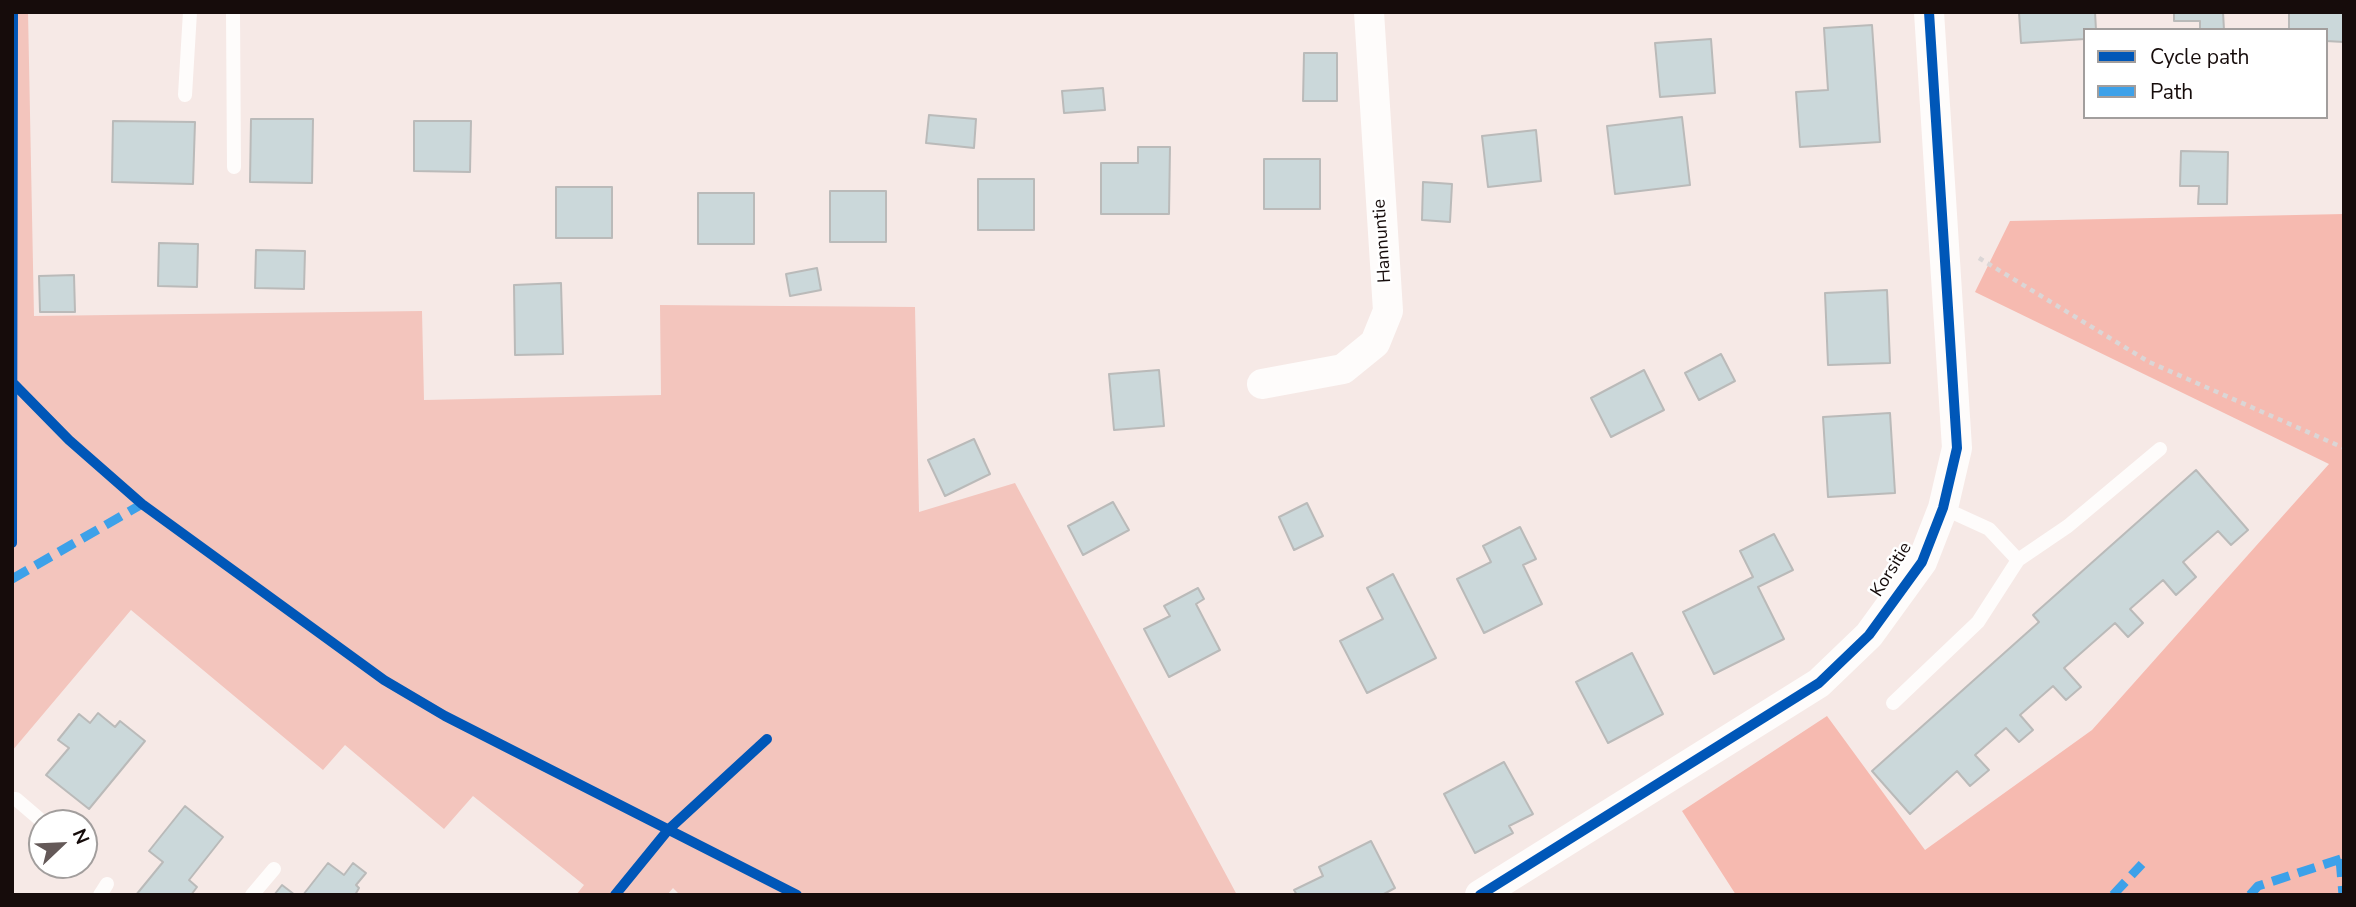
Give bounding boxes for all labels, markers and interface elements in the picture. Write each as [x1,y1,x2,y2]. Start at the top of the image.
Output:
legend [2083,28,2328,119]
text: Cycle path [2150,43,2249,71]
text: Path [2150,78,2193,106]
street label: Hannuntie [1369,198,1397,284]
street label: Korsitie [1867,539,1917,601]
north arrow [28,809,98,879]
text: N [66,825,95,848]

